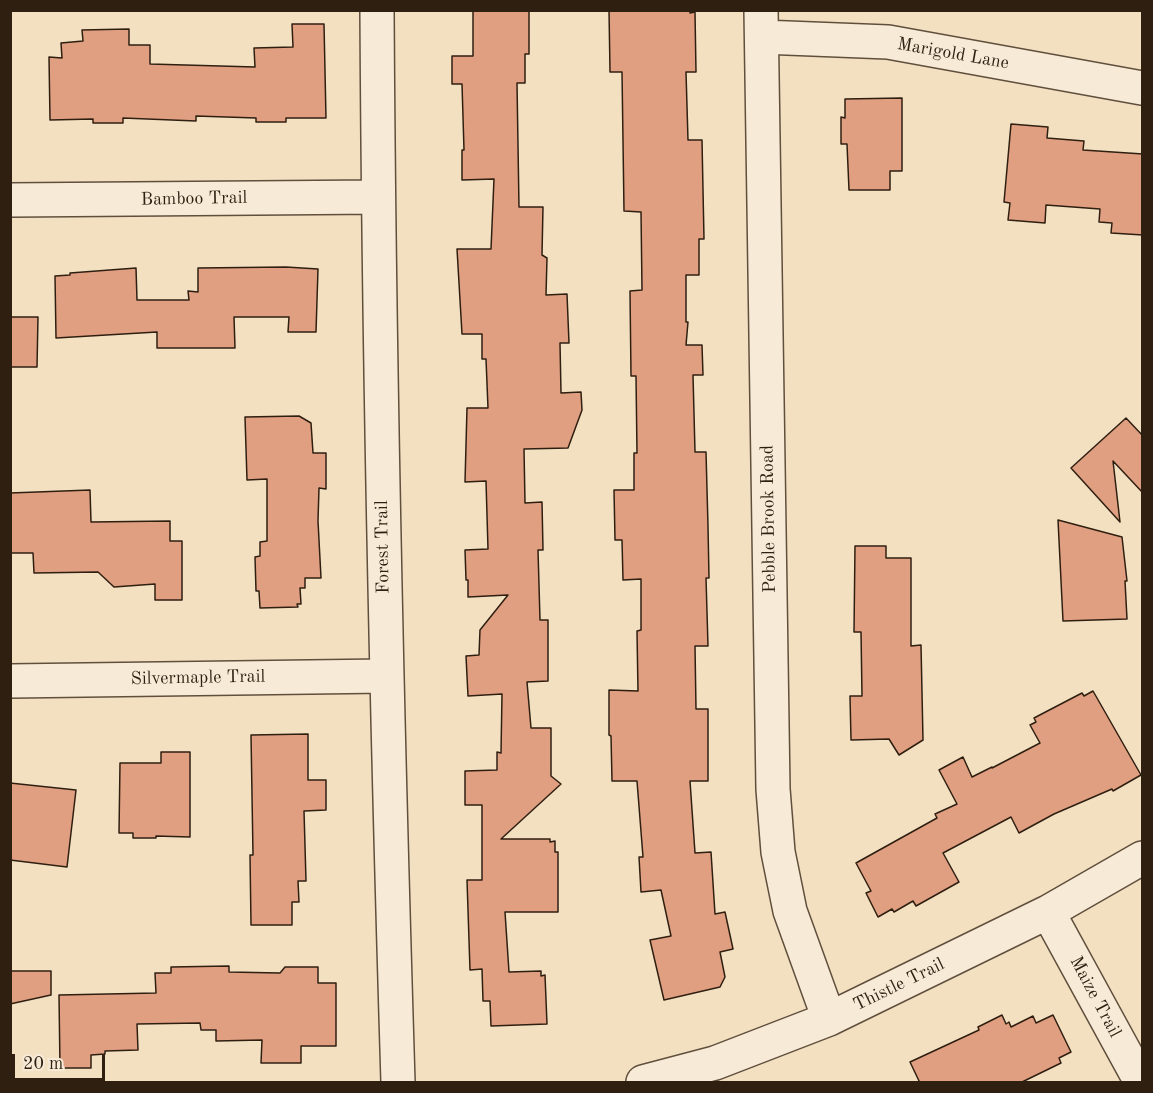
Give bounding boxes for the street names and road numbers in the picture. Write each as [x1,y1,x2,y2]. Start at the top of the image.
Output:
street label: Marigold Lane [895,34,1011,74]
street label: Bamboo Trail [141,187,247,211]
street label: Pebble Brook Road [757,445,781,593]
street label: Forest Trail [371,500,395,594]
street label: Silvermaple Trail [130,666,266,690]
street label: Maize Trail [1065,953,1125,1041]
street label: Thistle Trail [850,954,948,1016]

